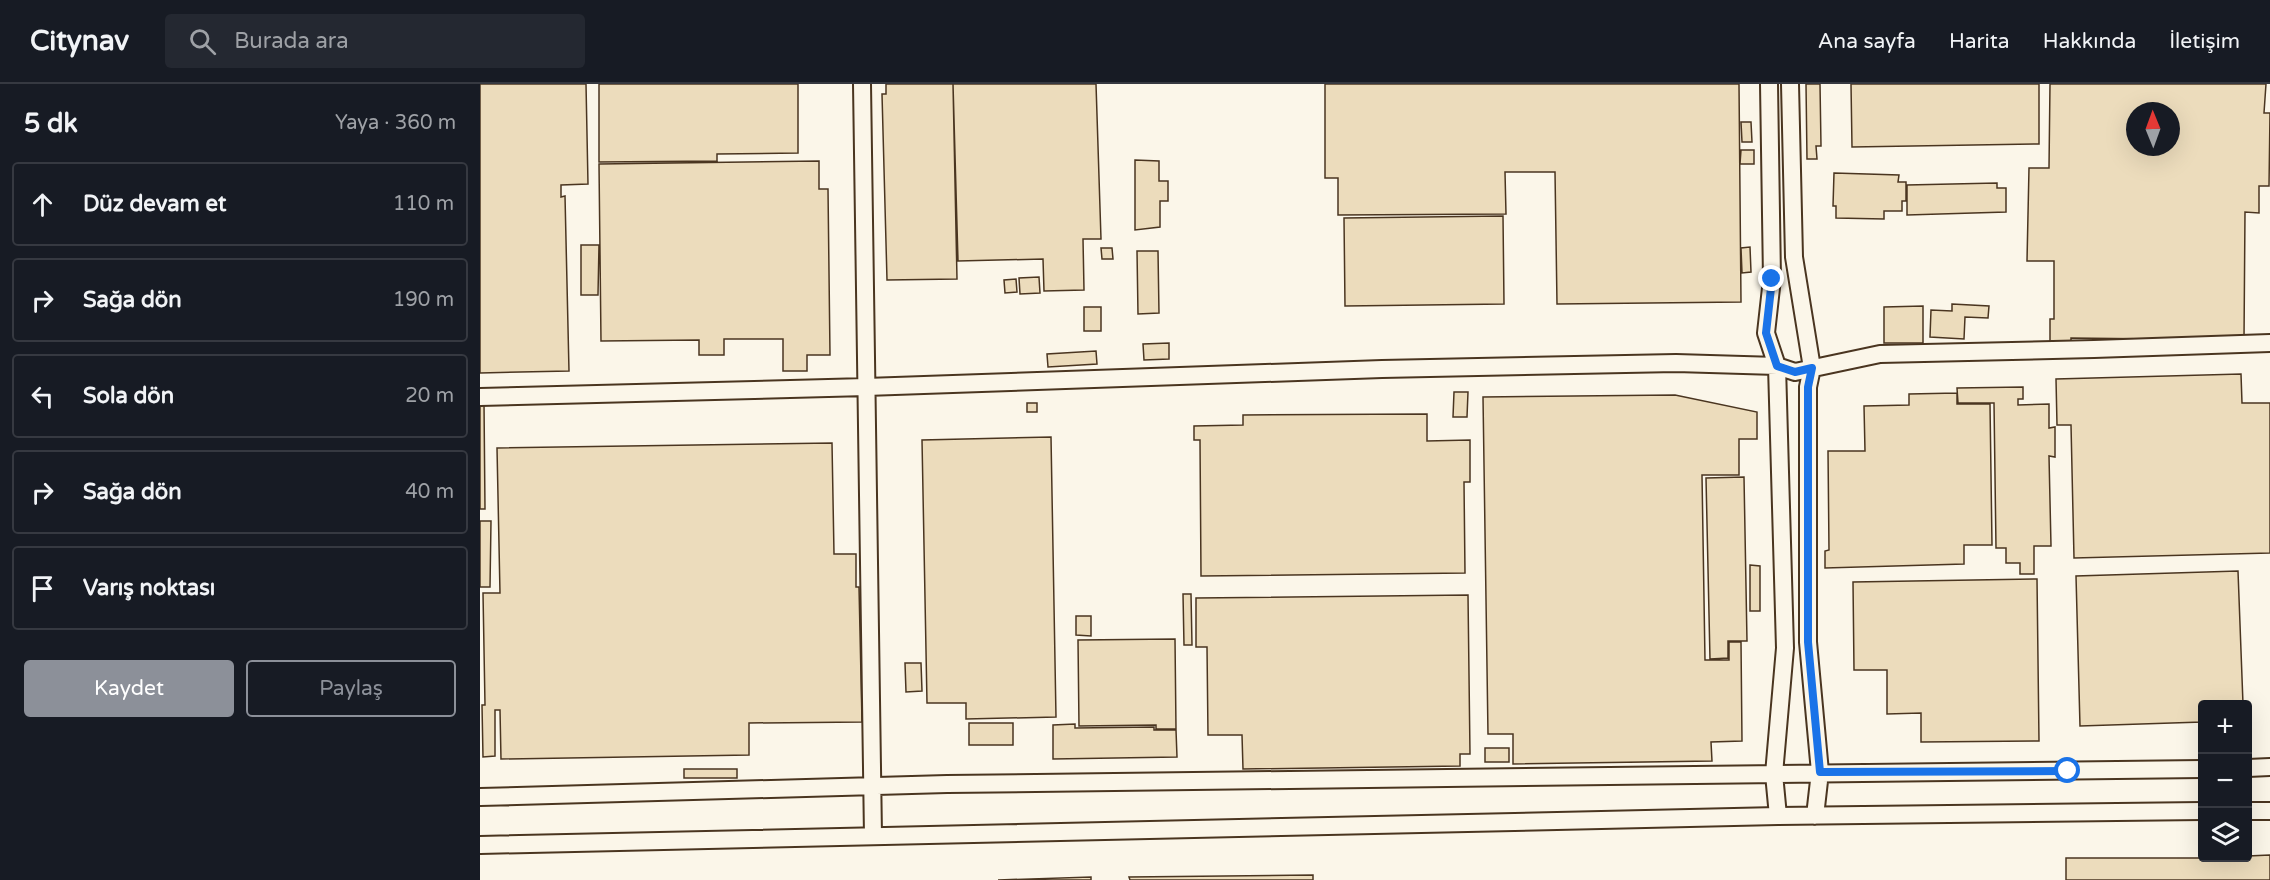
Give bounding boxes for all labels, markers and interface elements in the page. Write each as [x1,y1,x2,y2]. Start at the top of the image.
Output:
search box [165,14,585,68]
text: Citynav [30,24,129,58]
icon: search [186,25,219,58]
text: Burada ara [234,28,349,54]
text: Ana sayfa [1818,29,1916,54]
text: Harita [1949,29,2010,54]
text: Hakkında [2043,29,2136,54]
text: İletişim [2169,29,2240,54]
north arrow [2126,102,2180,156]
text: 5 dk [24,108,78,139]
text: Yaya · 360 m [335,111,456,135]
icon: ahead [26,188,59,221]
text: Düz devam et [83,191,226,217]
text: 110 m [393,192,454,216]
route end [1758,265,1784,291]
icon: right [26,284,59,317]
text: Sağa dön [83,287,182,313]
text: 190 m [393,288,454,312]
icon: left [26,380,59,413]
text: Sola dön [83,383,174,409]
text: 20 m [405,384,454,408]
icon: right [26,476,59,509]
text: Sağa dön [83,479,182,505]
text: 40 m [405,480,454,504]
icon: arrive [26,572,59,605]
text: Varış noktası [83,575,215,601]
button: Kaydet [24,660,234,717]
button: Paylaş [246,660,456,717]
map controls [2198,700,2252,862]
button: + [2198,700,2252,754]
button: − [2198,754,2252,808]
route start [2054,757,2080,783]
button: layers [2198,808,2252,862]

